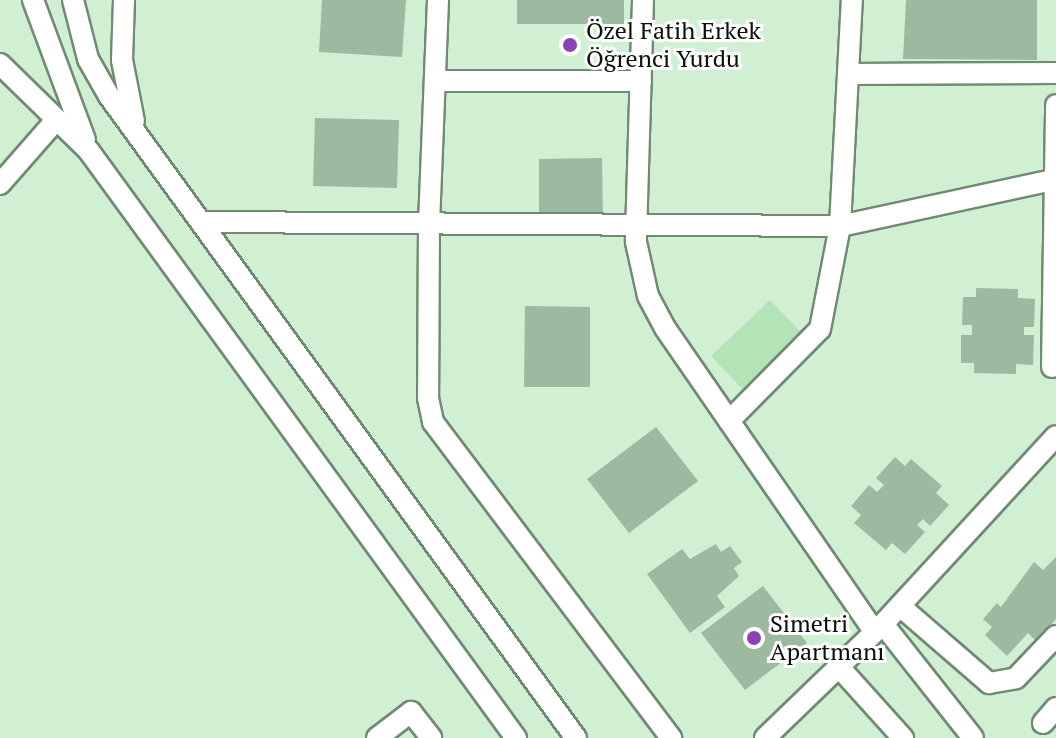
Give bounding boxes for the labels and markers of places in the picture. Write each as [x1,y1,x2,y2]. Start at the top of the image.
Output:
place label: Özel Fatih Erkek Öğrenci Yurdu [586,17,761,73]
marker: Özel Fatih Erkek Öğrenci Yurdu [561,36,579,54]
place label: Simetri Apartmanı [770,610,885,666]
marker: Simetri Apartmanı [745,629,763,647]

